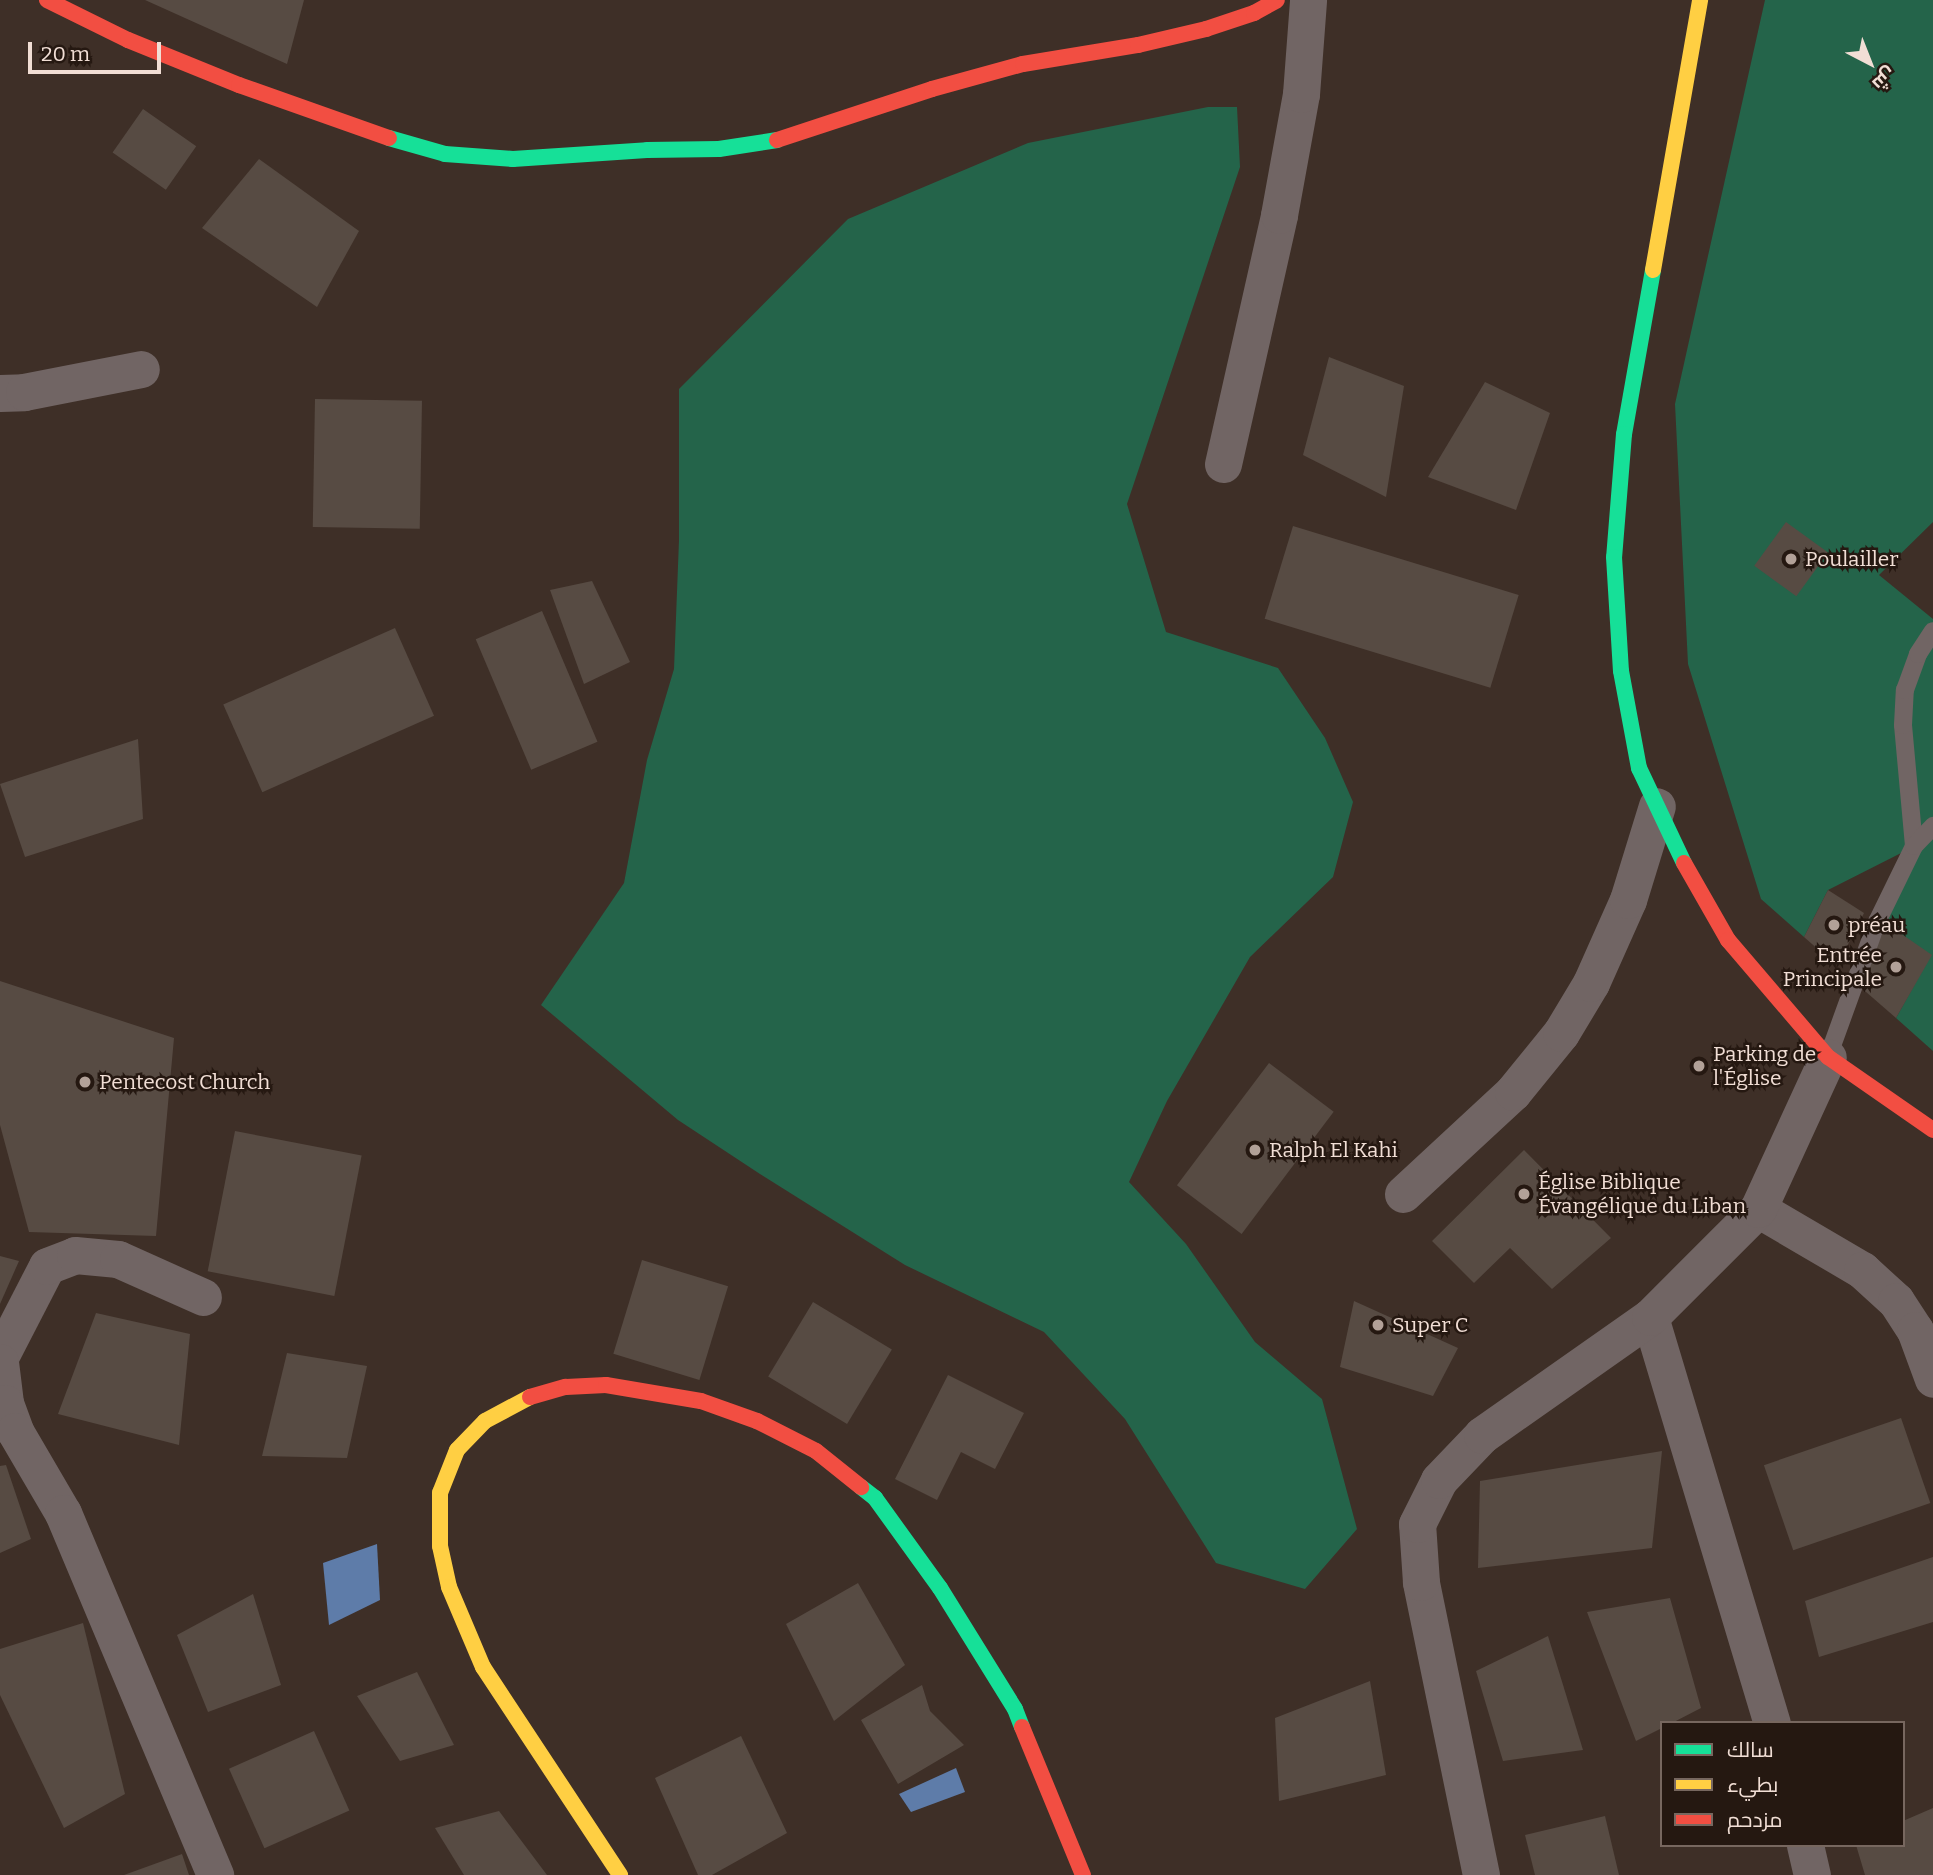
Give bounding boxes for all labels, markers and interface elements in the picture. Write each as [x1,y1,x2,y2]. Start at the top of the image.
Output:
scale bar [32,28,164,72]
north arrow [1835,28,1905,98]
text: 20 m [41,41,90,67]
text: ش [1868,62,1901,96]
place label: Poulailler [1805,546,1899,572]
marker: Poulailler [1783,551,1799,567]
place label: préau [1848,912,1905,938]
marker: préau [1826,917,1842,933]
place label: Entrée Principale [1783,942,1882,992]
marker: Entrée Principale [1888,959,1904,975]
place label: Parking de l'Église [1713,1041,1816,1091]
marker: Parking de l'Église [1691,1058,1707,1074]
place label: Pentecost Church [99,1069,270,1095]
marker: Pentecost Church [77,1074,93,1090]
place label: Ralph El Kahi [1269,1137,1398,1163]
marker: Ralph El Kahi [1247,1142,1263,1158]
place label: Église Biblique Évangélique du Liban [1538,1169,1746,1219]
marker: Église Biblique Évangélique du Liban [1516,1186,1532,1202]
place label: Super C [1392,1312,1468,1338]
marker: Super C [1370,1317,1386,1333]
legend [1660,1721,1905,1847]
text: سالك [1727,1737,1774,1763]
text: بطيء [1727,1772,1778,1798]
text: مزدحم [1727,1807,1782,1833]

